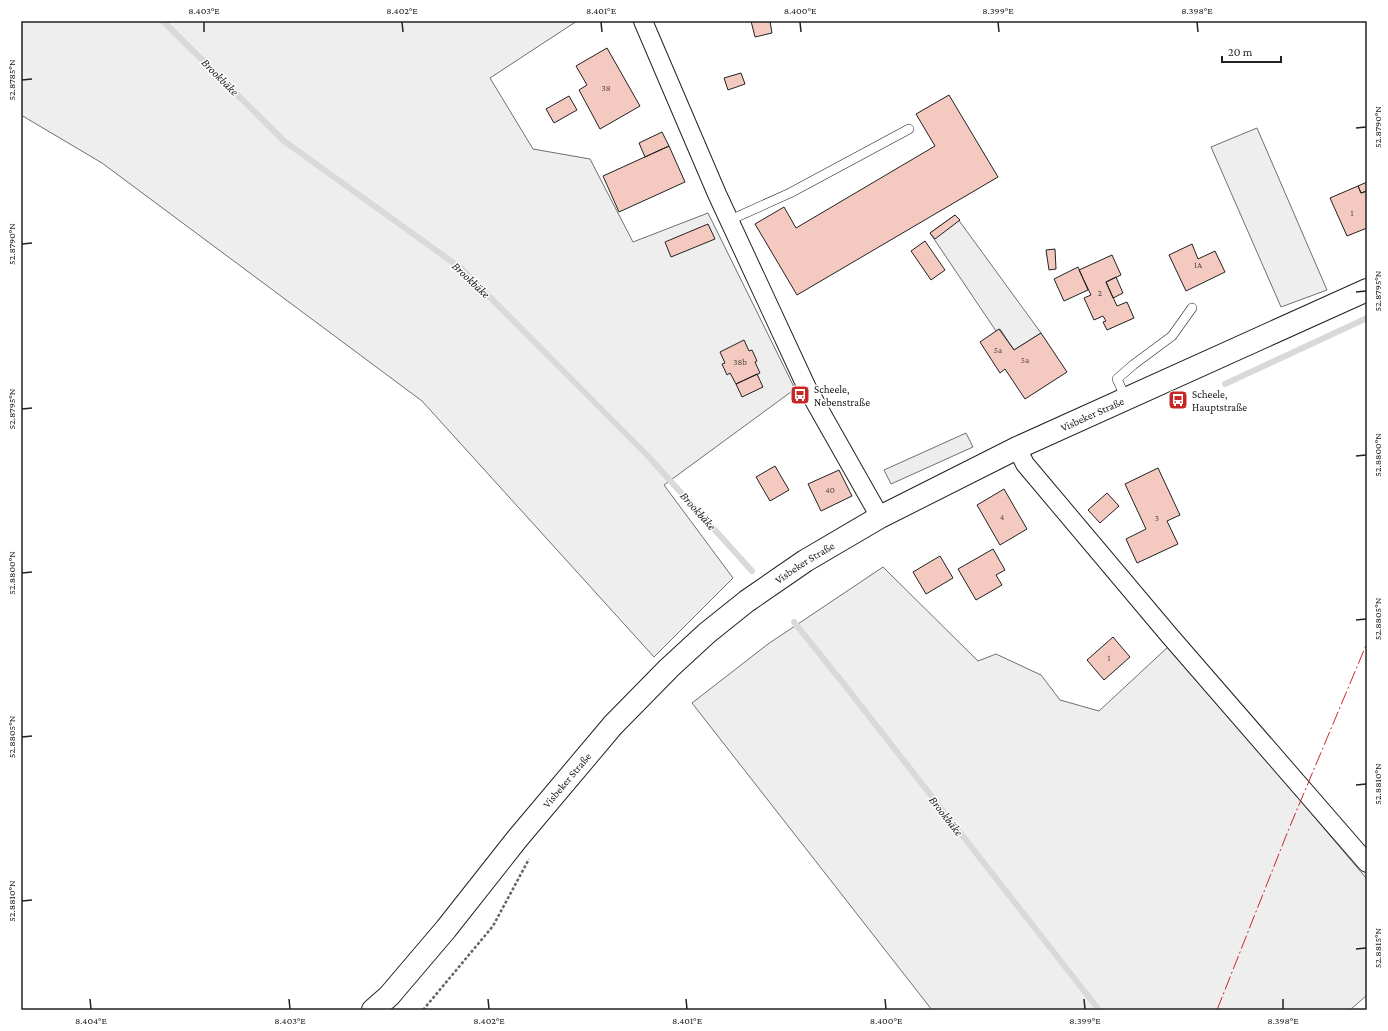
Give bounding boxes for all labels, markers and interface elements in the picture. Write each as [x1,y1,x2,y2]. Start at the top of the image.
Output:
text: 8.403°E [188,5,220,16]
text: 8.402°E [386,5,418,16]
text: 8.401°E [586,5,617,16]
text: 8.400°E [784,5,817,16]
text: 8.399°E [982,5,1014,16]
text: 8.398°E [1181,5,1213,16]
scale bar [1222,38,1281,64]
text: 20 m [1228,45,1253,59]
water label: Brookbäke [199,56,242,99]
text: 52.8785°N [6,59,17,100]
house number: 38 [601,83,611,93]
text: 52.8790°N [1372,106,1383,148]
house number: 1 [1351,208,1354,218]
text: 52.8790°N [6,223,17,265]
water label: Brookbäke [449,259,493,301]
house number: 1A [1194,260,1203,270]
text: 52.8795°N [1372,270,1383,311]
house number: 2 [1098,288,1102,298]
house number: 5a [994,345,1002,355]
house number: 5a [1021,355,1029,365]
house number: 38b [733,357,747,367]
place label: Scheele, Nebenstraße [814,383,870,408]
bus stop icon: Scheele, Nebenstraße [789,384,811,406]
text: 52.8795°N [6,388,17,429]
place label: Scheele, Hauptstraße [1192,388,1247,414]
bus stop icon: Scheele, Hauptstraße [1167,389,1189,411]
street label: Visbeker Straße [1059,394,1126,434]
text: 52.8800°N [1372,433,1383,477]
house number: 40 [825,485,835,495]
water label: Brookbäke [677,489,719,533]
house number: 4 [1000,512,1005,522]
house number: 3 [1155,513,1159,523]
street label: Visbeker Straße [773,539,837,586]
text: 52.8800°N [6,551,17,595]
text: 52.8805°N [1372,597,1383,640]
house number: 1 [1108,653,1111,663]
text: 52.8805°N [6,715,17,758]
street label: Visbeker Straße [540,750,593,810]
text: 52.8810°N [1372,763,1383,805]
water label: Brookbäke [926,793,966,839]
text: 52.8810°N [6,880,17,922]
text: 52.8815°N [1372,927,1383,968]
text: 8.404°E [75,1015,108,1026]
text: 8.403°E [274,1015,306,1026]
text: 8.402°E [473,1015,505,1026]
text: 8.401°E [672,1015,703,1026]
text: 8.400°E [870,1015,903,1026]
text: 8.399°E [1069,1015,1101,1026]
text: 8.398°E [1267,1015,1299,1026]

